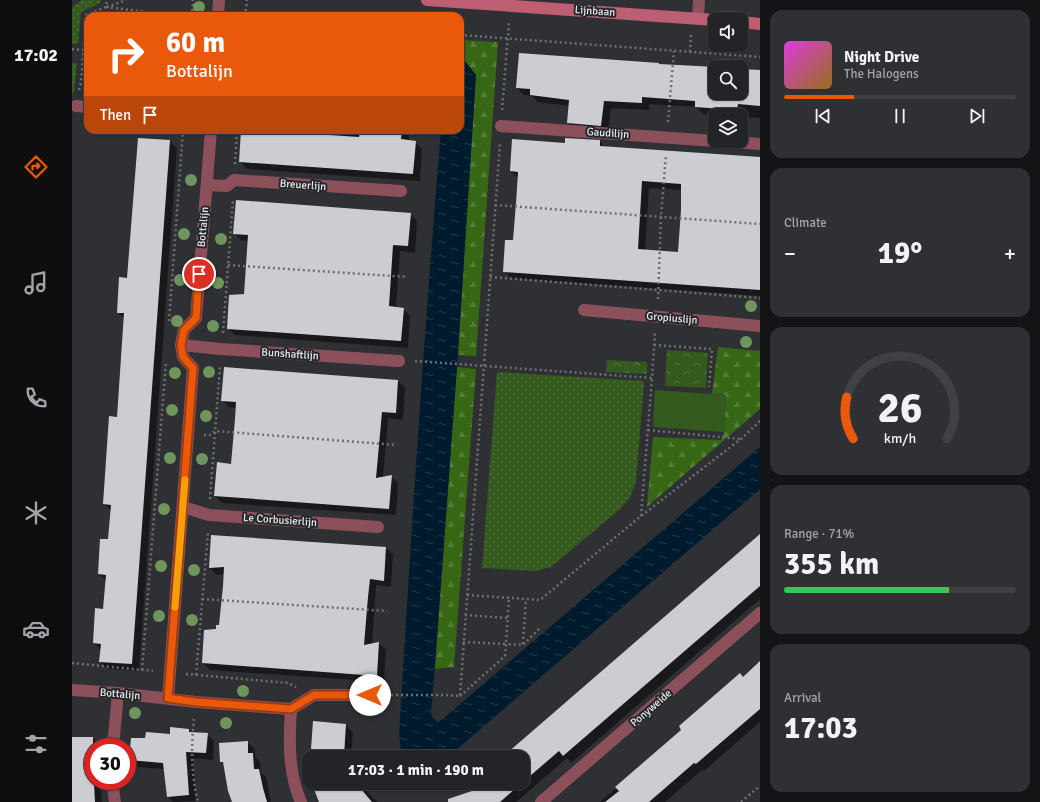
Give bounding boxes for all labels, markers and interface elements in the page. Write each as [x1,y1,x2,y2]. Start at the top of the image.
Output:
street label: Lijnbaan [574,3,616,19]
map controls [708,12,748,148]
button: sound [708,12,748,52]
text: 60 m [166,26,225,60]
icon: right [100,28,152,80]
text: 17:02 [14,44,58,66]
text: Night Drive [844,48,919,66]
text: Bottalijn [166,60,233,82]
button: search [708,60,748,100]
text: The Halogens [844,66,919,82]
icon: arrive [139,104,161,126]
icon: previous [812,105,834,127]
icon: pause [889,105,911,127]
icon: next [966,105,988,127]
text: Then [100,106,131,124]
button: layers [708,108,748,148]
street label: Gaudilijn [586,125,630,141]
icon: directions [22,153,50,181]
street label: Breuerlijn [279,177,327,193]
street label: Bottalijn [195,206,211,248]
text: Climate [784,215,827,231]
text: 19° [878,235,922,272]
text: − [784,240,796,267]
text: + [1004,240,1016,267]
pin [182,257,216,291]
icon: arrive [188,263,210,285]
icon: music [22,269,50,297]
street label: Gropiuslijn [646,309,698,327]
street label: Bunshaftlijn [261,346,319,362]
text: 26 [878,383,922,434]
icon: phone [22,384,50,412]
text: km/h [884,430,916,447]
icon: climate [22,499,50,527]
street label: Le Corbusierlijn [243,511,317,529]
text: Range · 71% [784,526,854,542]
text: 355 km [784,546,879,583]
icon: car [22,615,50,643]
position arrow [349,674,391,716]
street label: Bottalijn [99,686,141,702]
street label: Ponyweide [628,687,674,729]
text: Arrival [784,690,821,706]
text: 17:03 [784,710,858,747]
icon: filters [22,730,50,758]
speed limit sign: 30 [84,738,136,790]
text: 17:03 · 1 min · 190 m [348,761,484,779]

